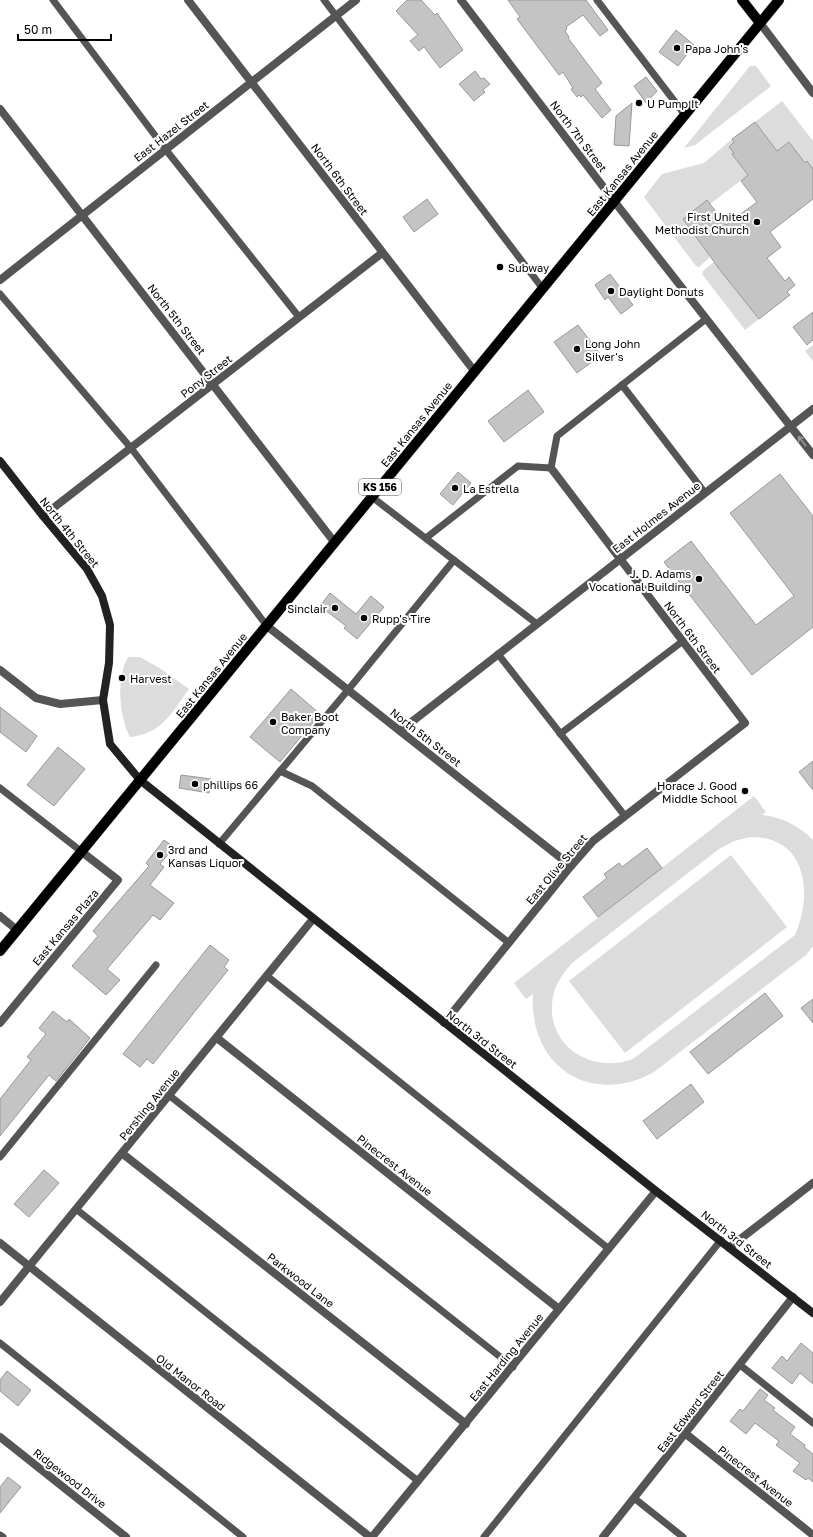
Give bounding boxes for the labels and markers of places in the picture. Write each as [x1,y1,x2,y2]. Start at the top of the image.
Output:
place label: Papa John's [685,42,749,55]
marker: Papa John's [672,43,682,53]
place label: U Pump It [647,97,699,110]
marker: U Pump It [634,98,644,108]
place label: First United Methodist Church [655,210,749,236]
marker: First United Methodist Church [752,217,762,227]
place label: Subway [508,261,549,274]
marker: Subway [495,262,505,272]
place label: Daylight Donuts [619,285,704,298]
marker: Daylight Donuts [606,286,616,296]
place label: Long John Silver's [585,337,640,363]
marker: Long John Silver's [572,344,582,354]
place label: La Estrella [463,482,519,495]
marker: La Estrella [450,483,460,493]
place label: J. D. Adams Vocational Building [589,567,691,593]
marker: J. D. Adams Vocational Building [694,574,704,584]
place label: Sinclair [287,602,328,615]
marker: Sinclair [330,603,340,613]
place label: Rupp's Tire [372,612,431,625]
marker: Rupp's Tire [359,613,369,623]
place label: Harvest [130,672,172,685]
marker: Harvest [117,673,127,683]
place label: Baker Boot Company [281,710,339,736]
marker: Baker Boot Company [268,717,278,727]
place label: phillips 66 [203,778,258,791]
marker: phillips 66 [190,779,200,789]
place label: Horace J. Good Middle School [657,779,737,805]
marker: Horace J. Good Middle School [740,786,750,796]
place label: 3rd and Kansas Liquor [168,843,243,869]
marker: 3rd and Kansas Liquor [155,850,165,860]

